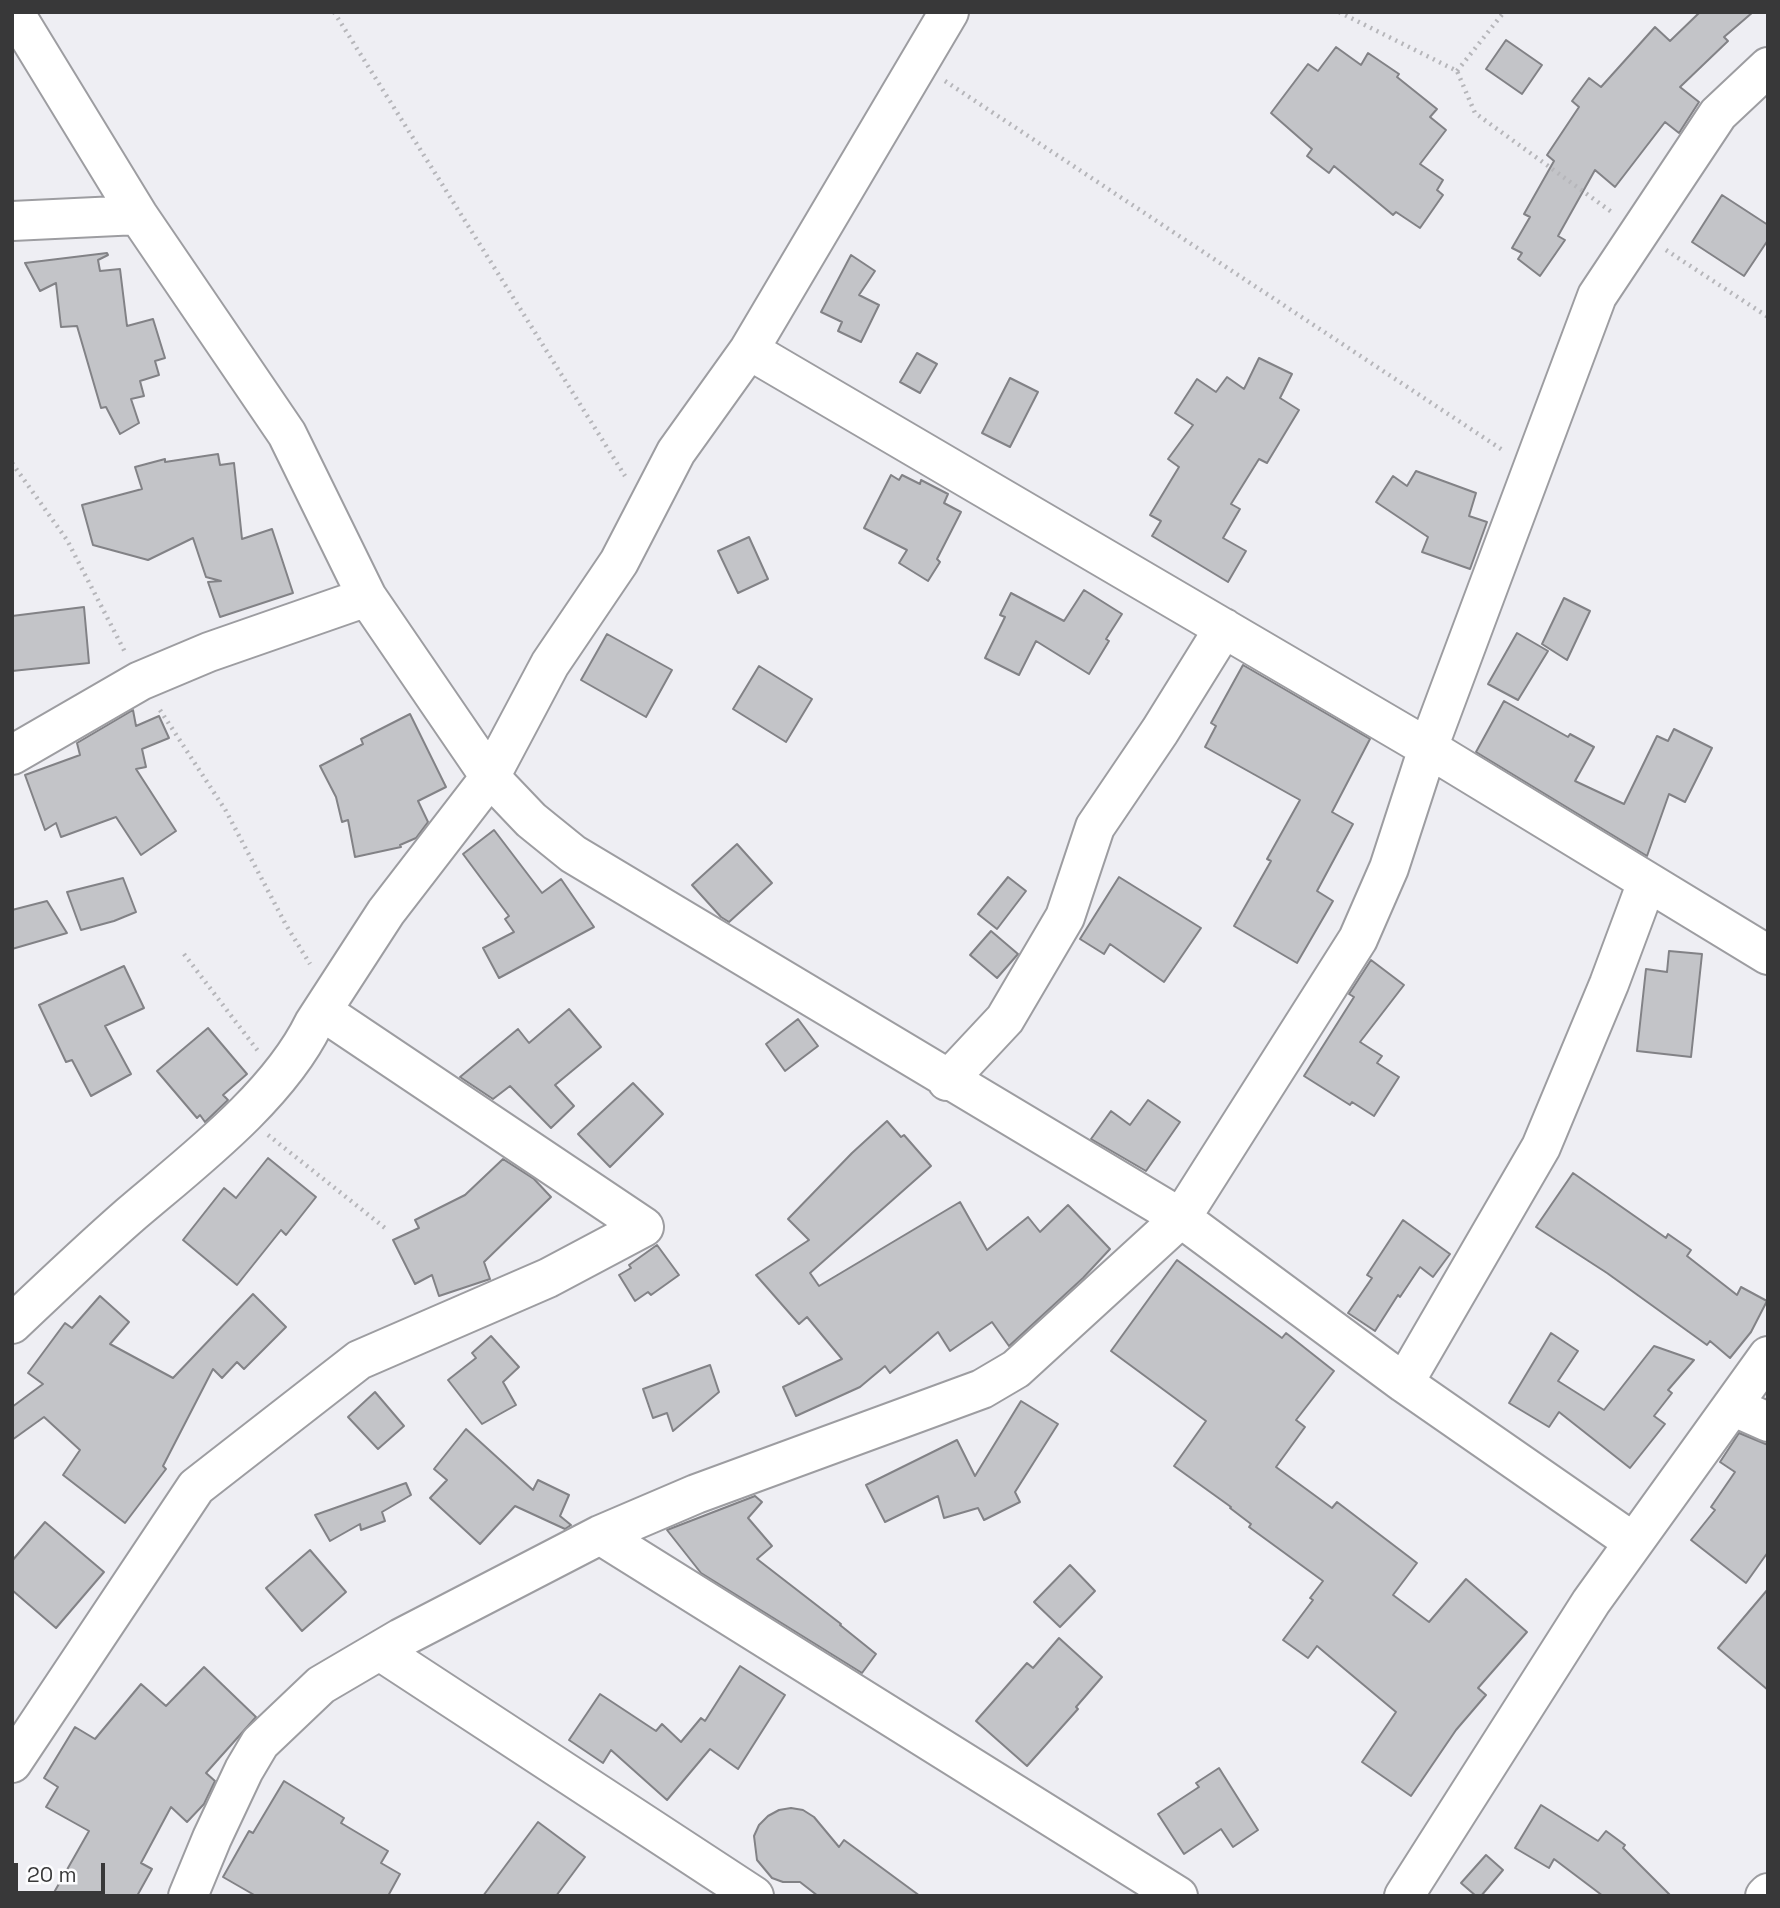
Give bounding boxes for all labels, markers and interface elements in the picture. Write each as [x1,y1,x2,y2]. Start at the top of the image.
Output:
scale bar [18,1848,108,1892]
text: 20 m [27,1861,77,1888]

